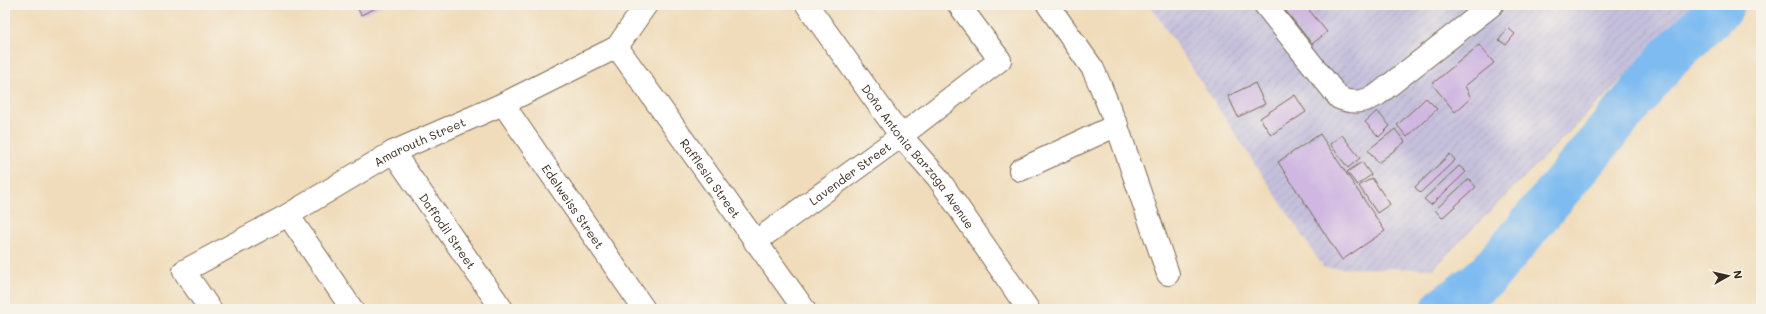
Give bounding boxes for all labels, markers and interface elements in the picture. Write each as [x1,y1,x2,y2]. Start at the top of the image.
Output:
street label: Doña Antonia Barzaga Avenue [858,81,978,232]
street label: Amarouth Street [371,113,468,170]
street label: Rafflesia Street [677,135,744,221]
street label: Lavender Street [806,138,894,208]
street label: Edelweiss Street [539,161,608,252]
street label: Daffodil Street [416,190,480,272]
north arrow [1708,256,1748,296]
text: N [1730,269,1746,280]

